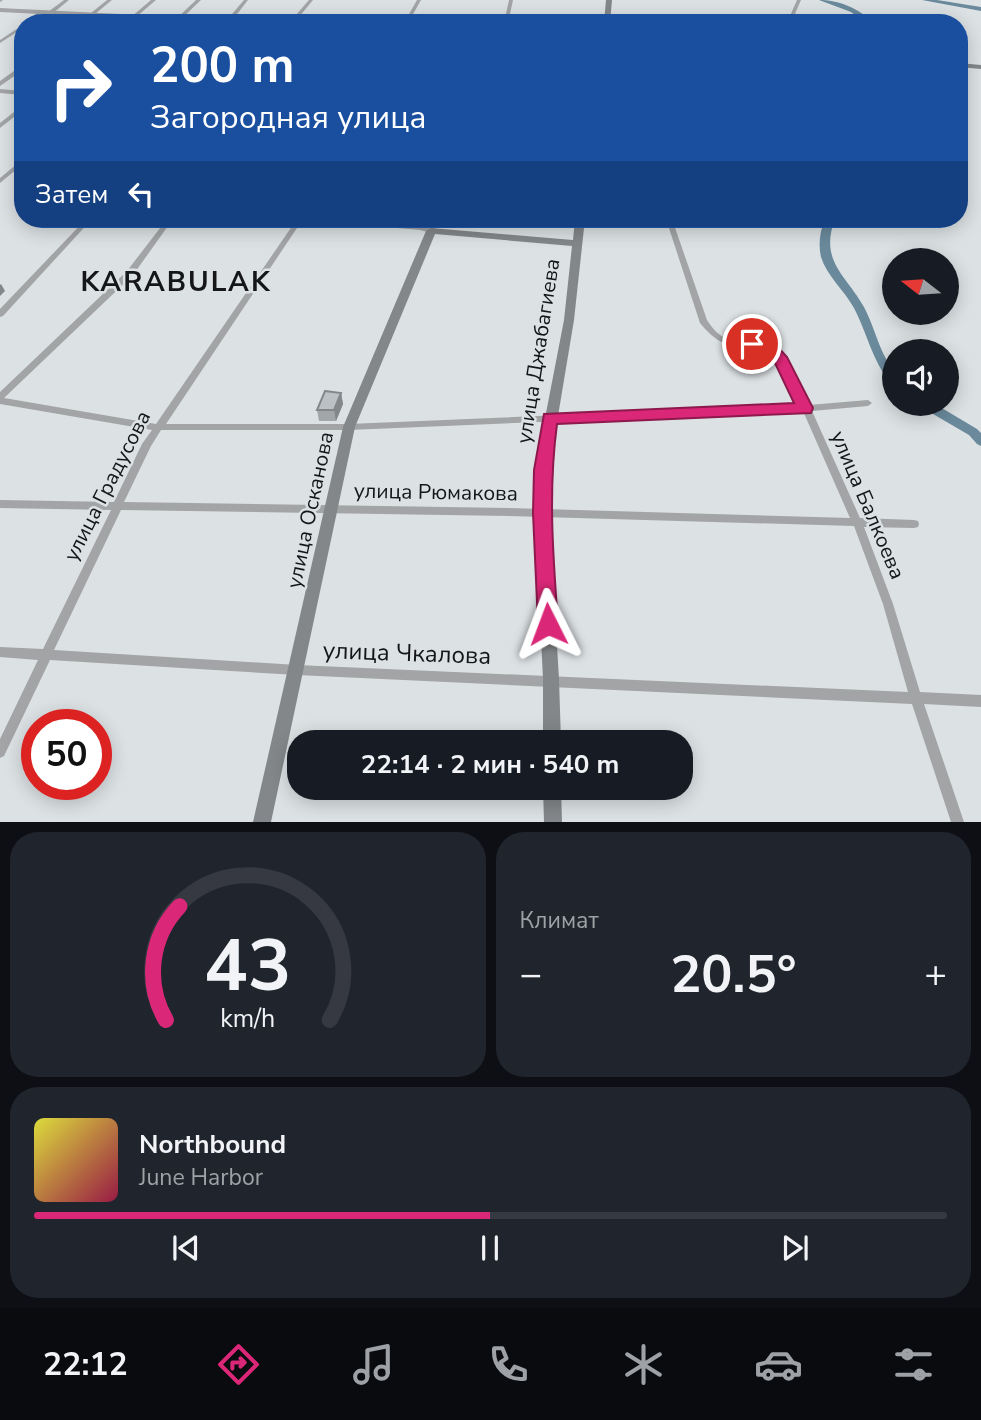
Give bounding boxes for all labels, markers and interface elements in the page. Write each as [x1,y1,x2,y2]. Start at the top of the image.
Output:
text: 200 m [150,32,294,99]
icon: right [35,42,126,133]
text: Загородная улица [150,96,427,139]
icon: left [122,175,160,213]
text: Затем [35,177,108,212]
north arrow [882,248,959,326]
map controls [882,248,959,416]
street label: улица Джабагиева [510,257,566,445]
district label: KARABULAK [80,263,272,301]
pin [722,314,782,374]
icon: arrive [733,325,771,363]
button: sound [882,339,959,416]
street label: улица Градусова [57,406,157,566]
street label: улица Балкоева [824,427,912,583]
street label: улица Осканова [280,429,340,591]
street label: улица Рюмакова [354,477,518,507]
position arrow [511,587,585,661]
street label: улица Чкалова [322,634,492,672]
speed limit sign: 50 [21,709,112,800]
text: 22:14 · 2 мин · 540 m [361,747,619,782]
text: Климат [520,905,599,936]
text: 43 [204,917,291,1017]
text: 20.5° [670,939,796,1010]
text: − [520,949,542,1000]
text: + [924,949,947,1000]
text: km/h [220,1002,275,1036]
text: Northbound [139,1127,286,1162]
text: June Harbor [139,1162,263,1193]
icon: previous [167,1229,205,1267]
icon: pause [471,1229,509,1267]
icon: next [776,1229,814,1267]
icon: directions [214,1340,263,1389]
icon: music [349,1340,398,1389]
icon: phone [484,1340,533,1389]
icon: climate [619,1340,668,1389]
icon: car [754,1340,803,1389]
icon: filters [889,1340,938,1389]
text: 22:12 [43,1343,128,1386]

